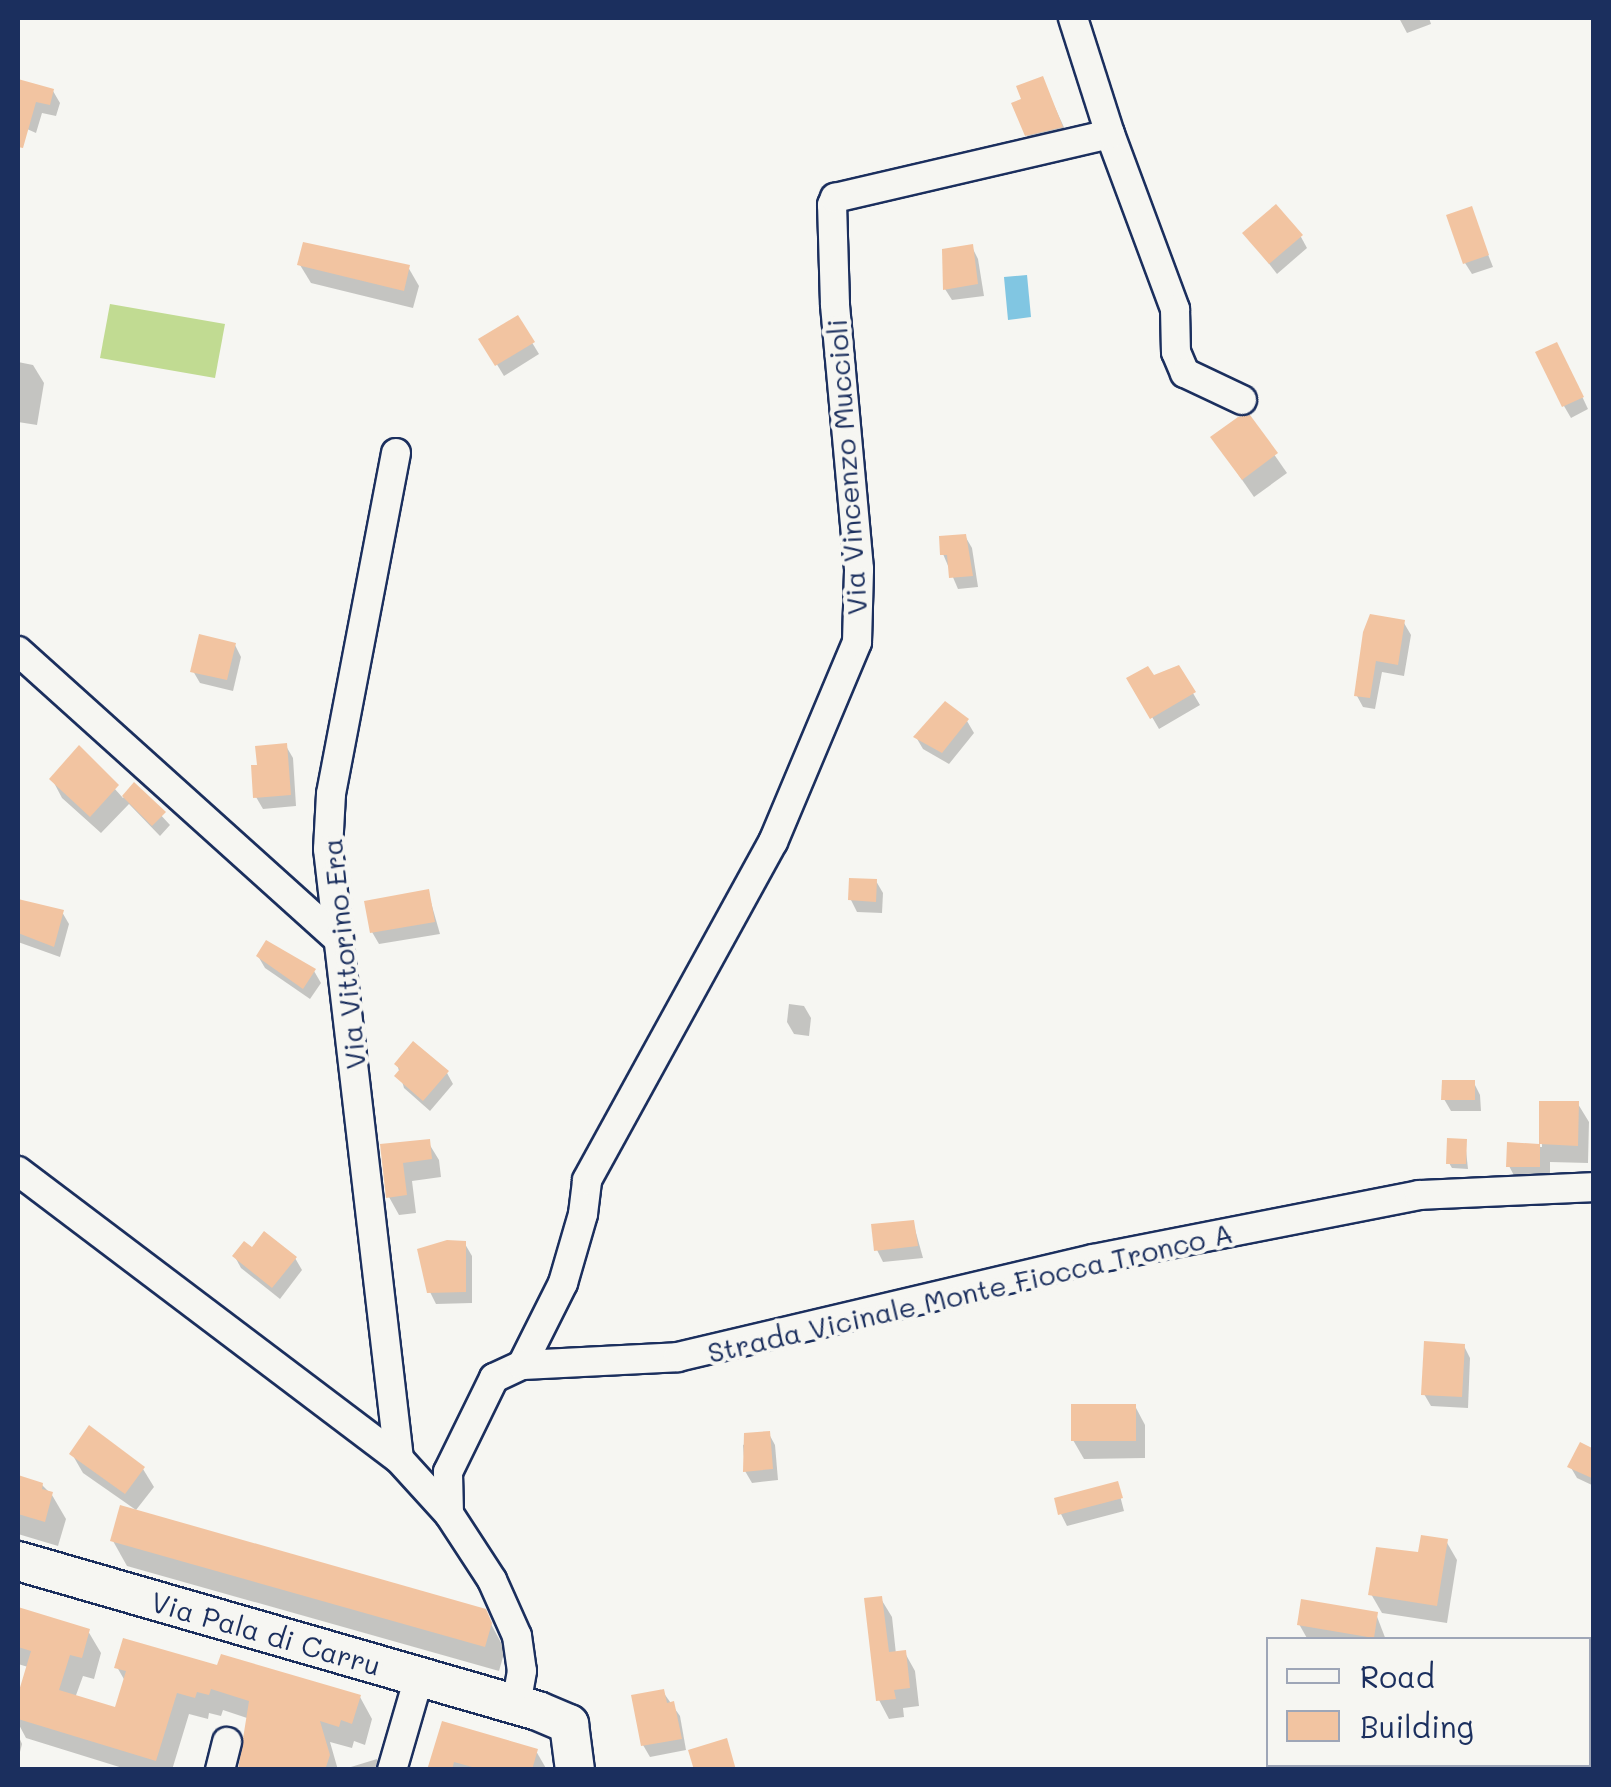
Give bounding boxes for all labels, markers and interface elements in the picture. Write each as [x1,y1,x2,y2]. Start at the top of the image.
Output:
street label: Via Vincenzo Muccioli [819,318,873,616]
street label: Via Vittorino Era [314,837,372,1071]
street label: Strada Vicinale Monte Fiocca Tronco A [704,1215,1236,1369]
street label: Via Pala di Carru [147,1584,385,1682]
legend [1266,1637,1591,1767]
text: Road [1360,1656,1435,1696]
text: Building [1360,1706,1474,1746]

